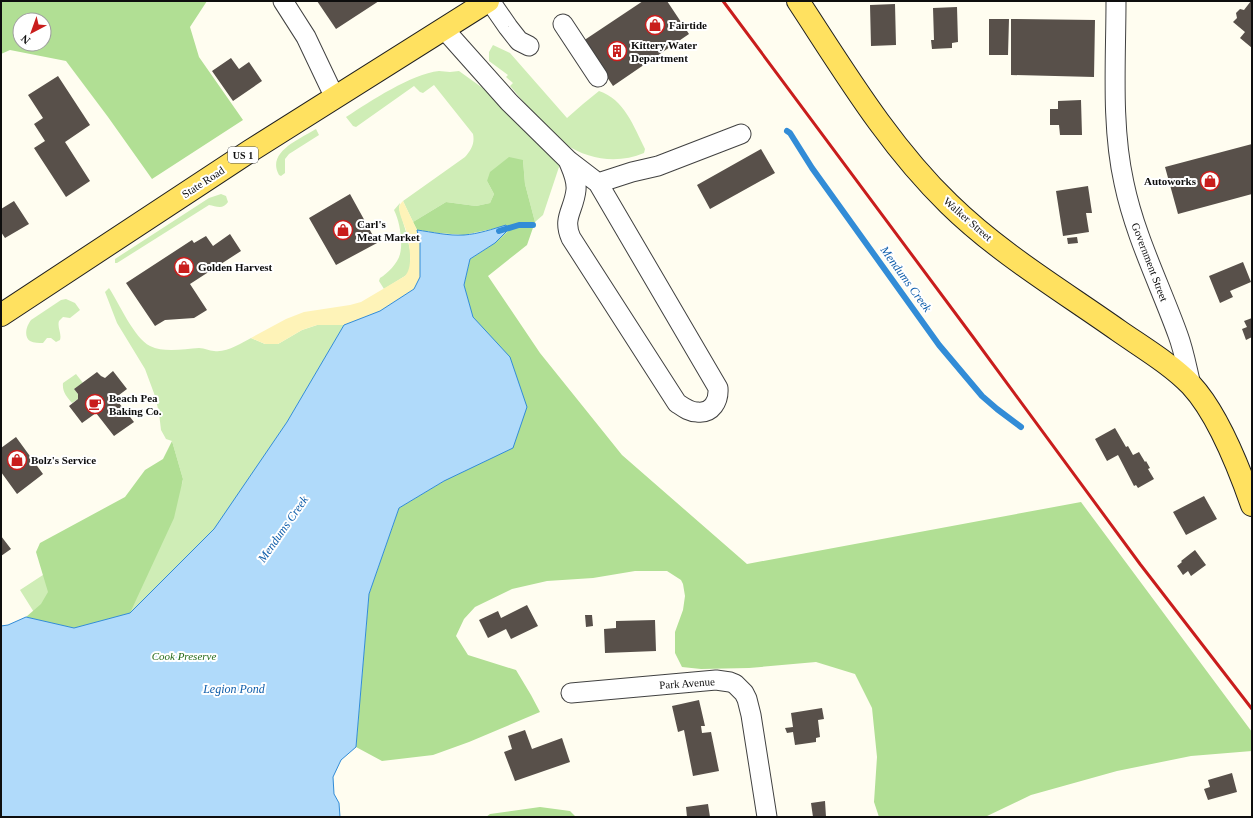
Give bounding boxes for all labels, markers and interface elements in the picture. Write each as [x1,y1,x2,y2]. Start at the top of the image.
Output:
north arrow [12,12,52,52]
shop icon: Fairtide [644,14,666,36]
place label: Fairtide [669,19,707,31]
text: N [18,32,32,47]
place label: Kittery Water Department [631,39,697,64]
building icon: Kittery Water Department [606,40,628,62]
road number: US 1 [228,147,258,163]
street label: State Road [180,164,227,200]
shop icon: Autoworks [1199,170,1221,192]
place label: Autoworks [1144,175,1197,187]
street label: Walker Street [941,195,995,243]
place label: Carl's Meat Market [357,218,420,243]
shop icon: Carl's Meat Market [332,219,354,241]
street label: Government Street [1129,221,1171,303]
water label: Mendums Creek [877,243,935,315]
shop icon: Golden Harvest [173,256,195,278]
place label: Golden Harvest [198,261,273,273]
place label: Beach Pea Baking Co. [109,392,162,417]
cafe icon: Beach Pea Baking Co. [84,393,106,415]
shop icon: Bolz's Service [6,449,28,471]
place label: Bolz's Service [31,454,96,466]
water label: Mendums Creek [254,493,311,566]
park label: Cook Preserve [152,650,216,662]
street label: Park Avenue [659,675,715,691]
water label: Legion Pond [202,682,266,696]

